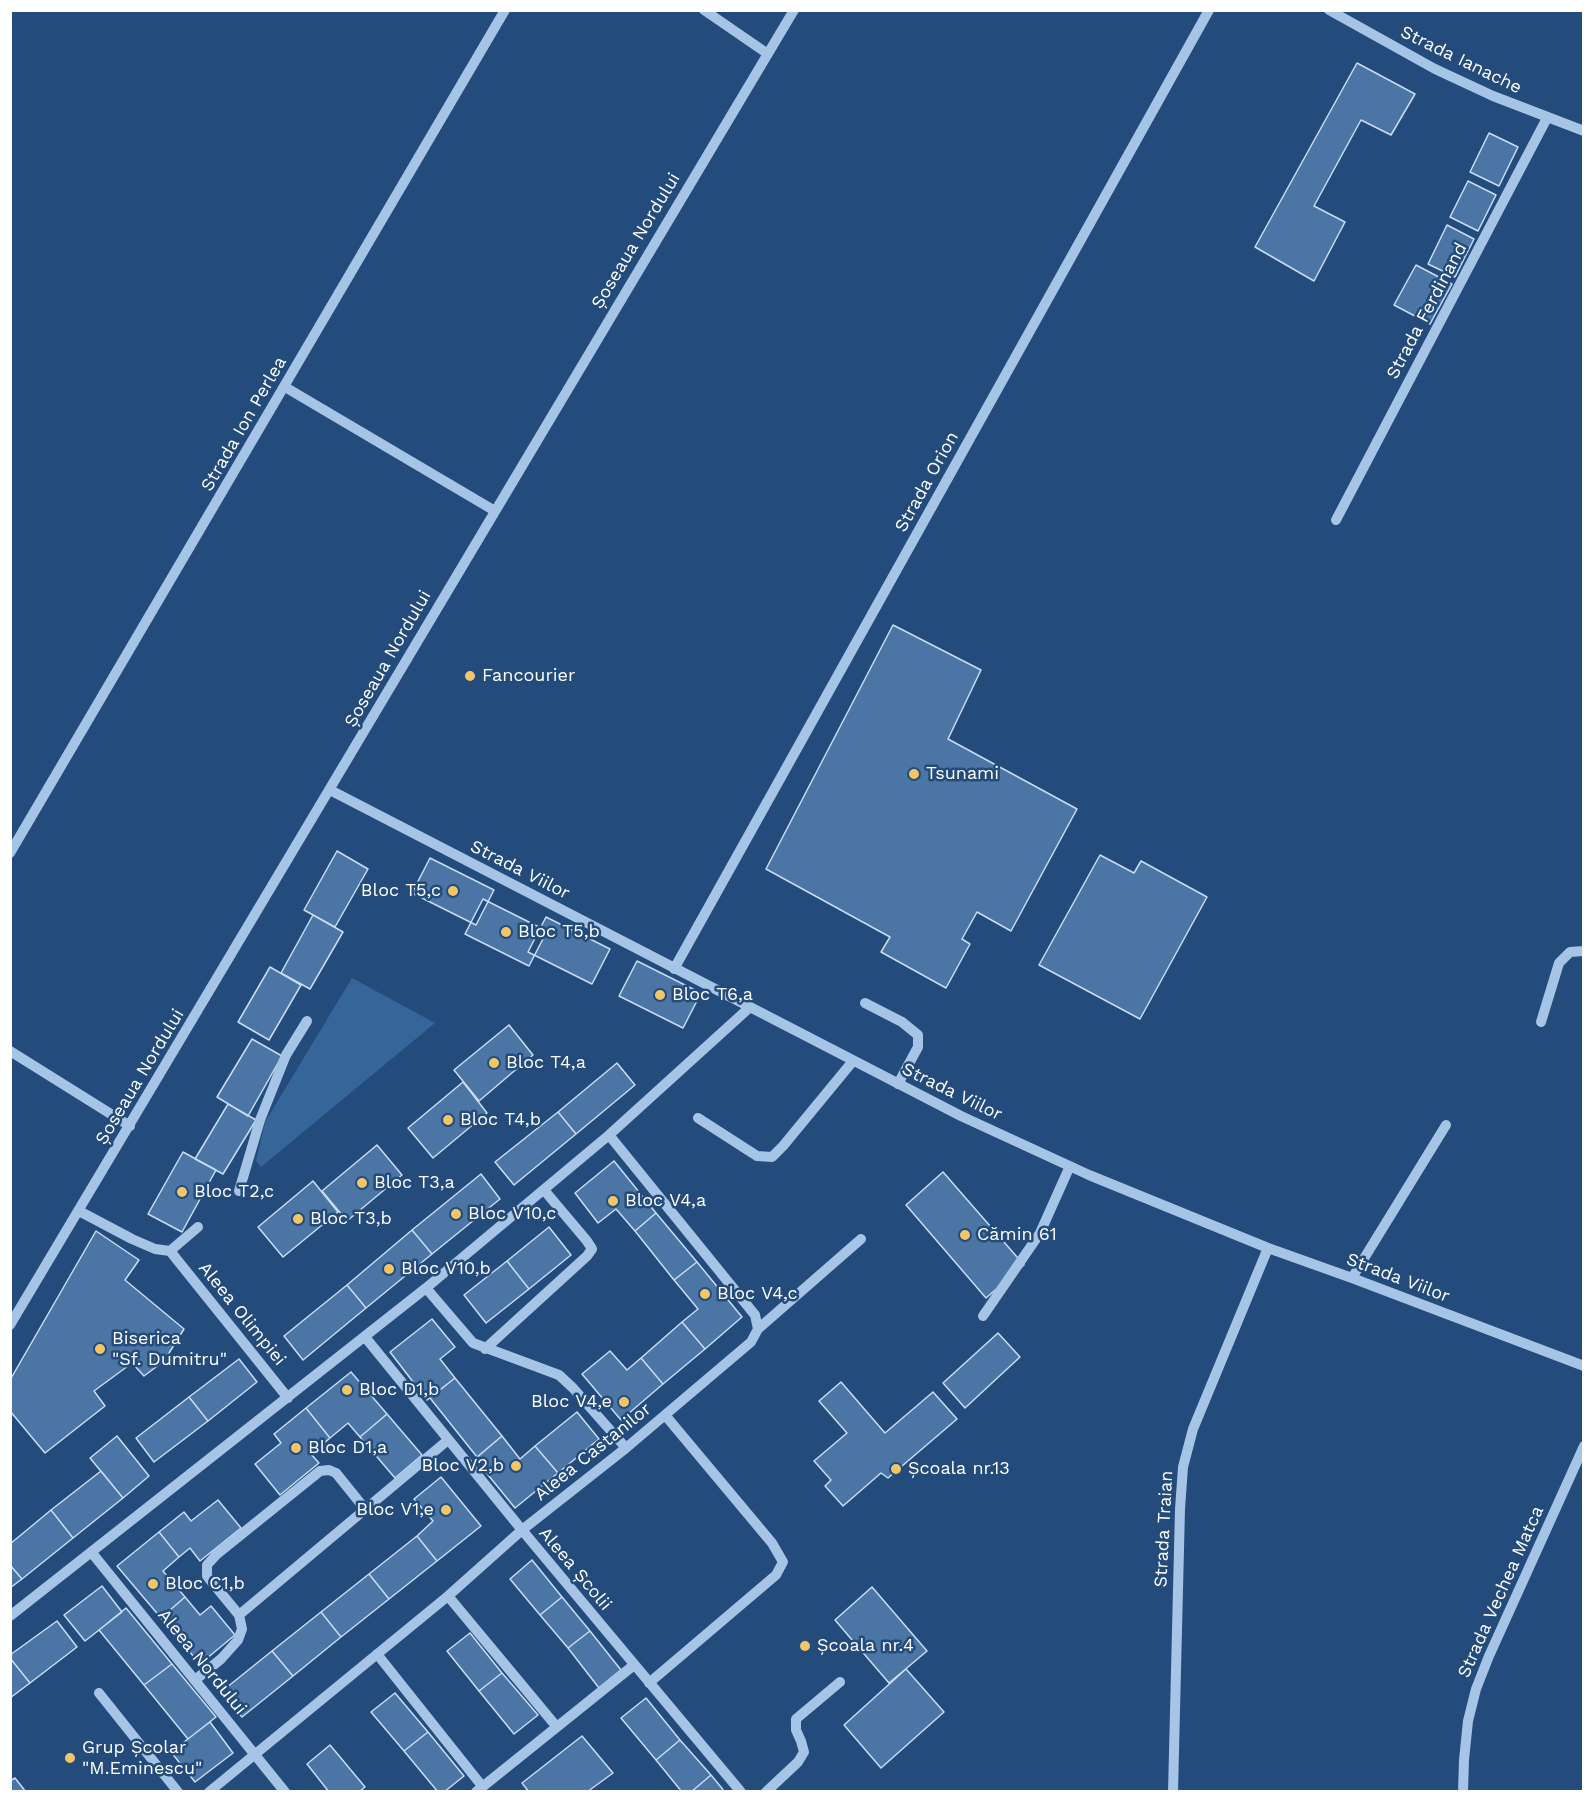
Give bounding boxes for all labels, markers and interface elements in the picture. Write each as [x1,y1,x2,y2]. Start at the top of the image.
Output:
street label: Strada Ianache [1397,21,1525,99]
street label: Șoseaua Nordului [587,169,685,313]
street label: Strada Ferdinand [1382,239,1472,383]
street label: Strada Ion Perlea [197,353,291,495]
street label: Strada Orion [891,428,963,536]
street label: Șoseaua Nordului [340,587,436,731]
place label: Fancourier [482,665,575,687]
marker: Fancourier [463,669,477,683]
place label: Tsunami [926,763,999,785]
marker: Tsunami [907,767,921,781]
street label: Strada Viilor [467,836,573,904]
place label: Bloc T5,c [361,880,441,902]
marker: Bloc T5,c [446,884,460,898]
place label: Bloc T5,b [518,921,600,943]
marker: Bloc T5,b [499,925,513,939]
place label: Bloc T6,a [672,984,753,1006]
marker: Bloc T6,a [653,988,667,1002]
street label: Șoseaua Nordului [91,1005,189,1149]
place label: Bloc T4,a [506,1052,586,1074]
marker: Bloc T4,a [487,1056,501,1070]
street label: Strada Viilor [898,1058,1006,1126]
place label: Bloc T4,b [460,1109,541,1131]
marker: Bloc T4,b [441,1113,455,1127]
place label: Bloc T3,a [374,1172,455,1194]
marker: Bloc T3,a [355,1176,369,1190]
place label: Bloc T2,c [194,1181,274,1203]
marker: Bloc T2,c [175,1185,189,1199]
place label: Bloc V4,a [625,1190,706,1212]
marker: Bloc V4,a [606,1194,620,1208]
place label: Bloc V10,c [468,1203,556,1225]
marker: Bloc V10,c [449,1207,463,1221]
place label: Bloc T3,b [310,1208,392,1230]
marker: Bloc T3,b [291,1212,305,1226]
place label: Cămin 61 [977,1224,1057,1246]
marker: Cămin 61 [958,1228,972,1242]
street label: Strada Viilor [1343,1248,1453,1308]
street label: Aleea Olimpiei [194,1258,290,1370]
place label: Bloc V10,b [401,1258,491,1280]
marker: Bloc V10,b [382,1262,396,1276]
place label: Bloc V4,c [717,1283,798,1305]
marker: Bloc V4,c [698,1287,712,1301]
place label: Biserica "Sf. Dumitru" [112,1328,227,1370]
marker: Biserica "Sf. Dumitru" [93,1342,107,1356]
place label: Bloc D1,b [359,1379,439,1401]
marker: Bloc D1,b [340,1383,354,1397]
place label: Bloc V4,e [531,1391,612,1413]
marker: Bloc V4,e [617,1395,631,1409]
street label: Aleea Castanilor [530,1398,656,1506]
place label: Bloc D1,a [308,1437,387,1459]
marker: Bloc D1,a [289,1441,303,1455]
place label: Bloc V2,b [421,1455,504,1477]
place label: Școala nr.13 [908,1458,1010,1480]
marker: Bloc V2,b [509,1459,523,1473]
marker: Școala nr.13 [889,1462,903,1476]
street label: Strada Traian [1150,1470,1178,1588]
place label: Bloc V1,e [356,1499,434,1521]
marker: Bloc V1,e [439,1503,453,1517]
street label: Strada Vechea Matca [1453,1503,1549,1681]
street label: Aleea Școlii [534,1523,616,1615]
place label: Bloc C1,b [165,1573,245,1595]
marker: Bloc C1,b [146,1577,160,1591]
street label: Aleea Nordului [153,1605,251,1719]
place label: Școala nr.4 [817,1635,914,1657]
marker: Școala nr.4 [798,1639,812,1653]
place label: Grup Școlar "M.Eminescu" [82,1737,202,1780]
marker: Grup Școlar "M.Eminescu" [63,1751,77,1765]

